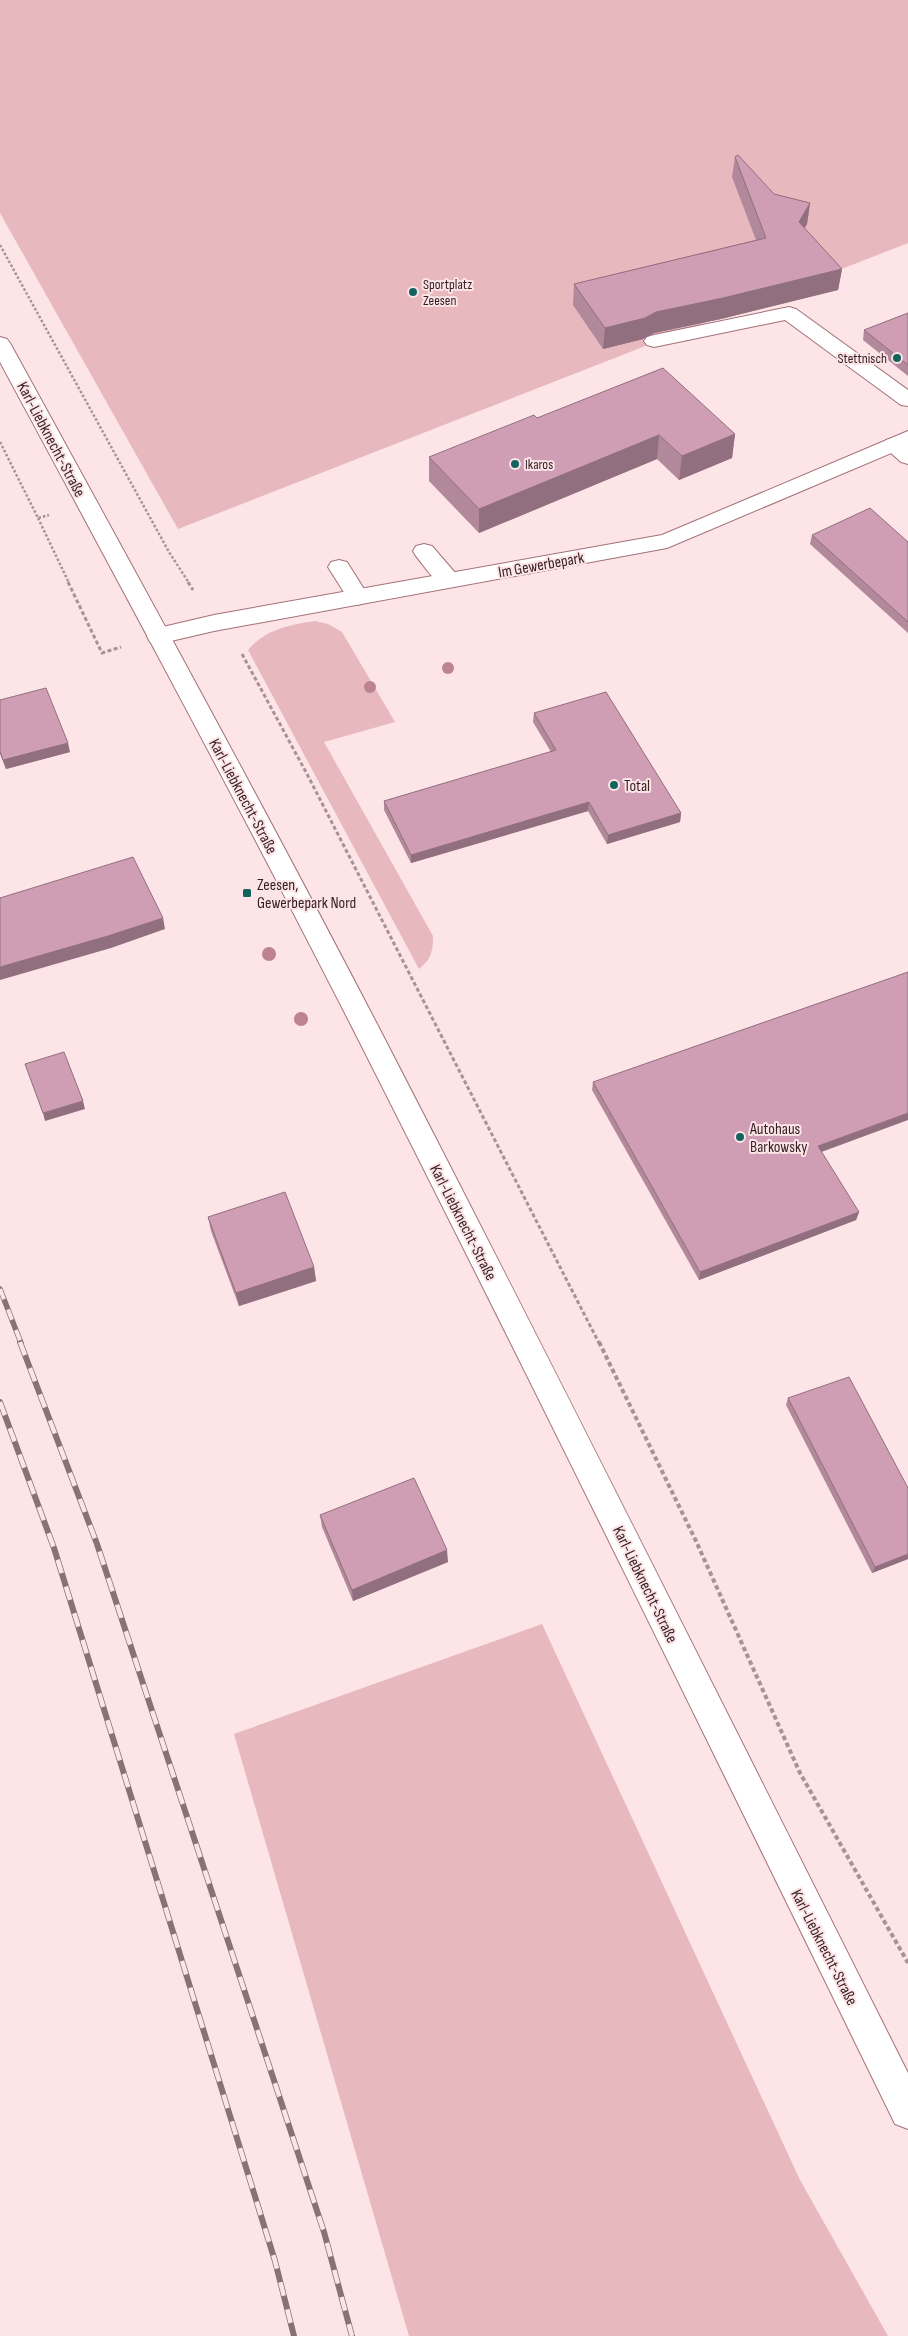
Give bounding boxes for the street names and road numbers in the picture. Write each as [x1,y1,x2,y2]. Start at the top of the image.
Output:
street label: Karl-Liebknecht-Straße [12,379,89,500]
street label: Im Gewerbepark [497,549,586,582]
street label: Karl-Liebknecht-Straße [204,736,281,857]
street label: Karl-Liebknecht-Straße [425,1162,500,1284]
street label: Karl-Liebknecht-Straße [608,1523,681,1646]
street label: Karl-Liebknecht-Straße [786,1887,861,2009]

